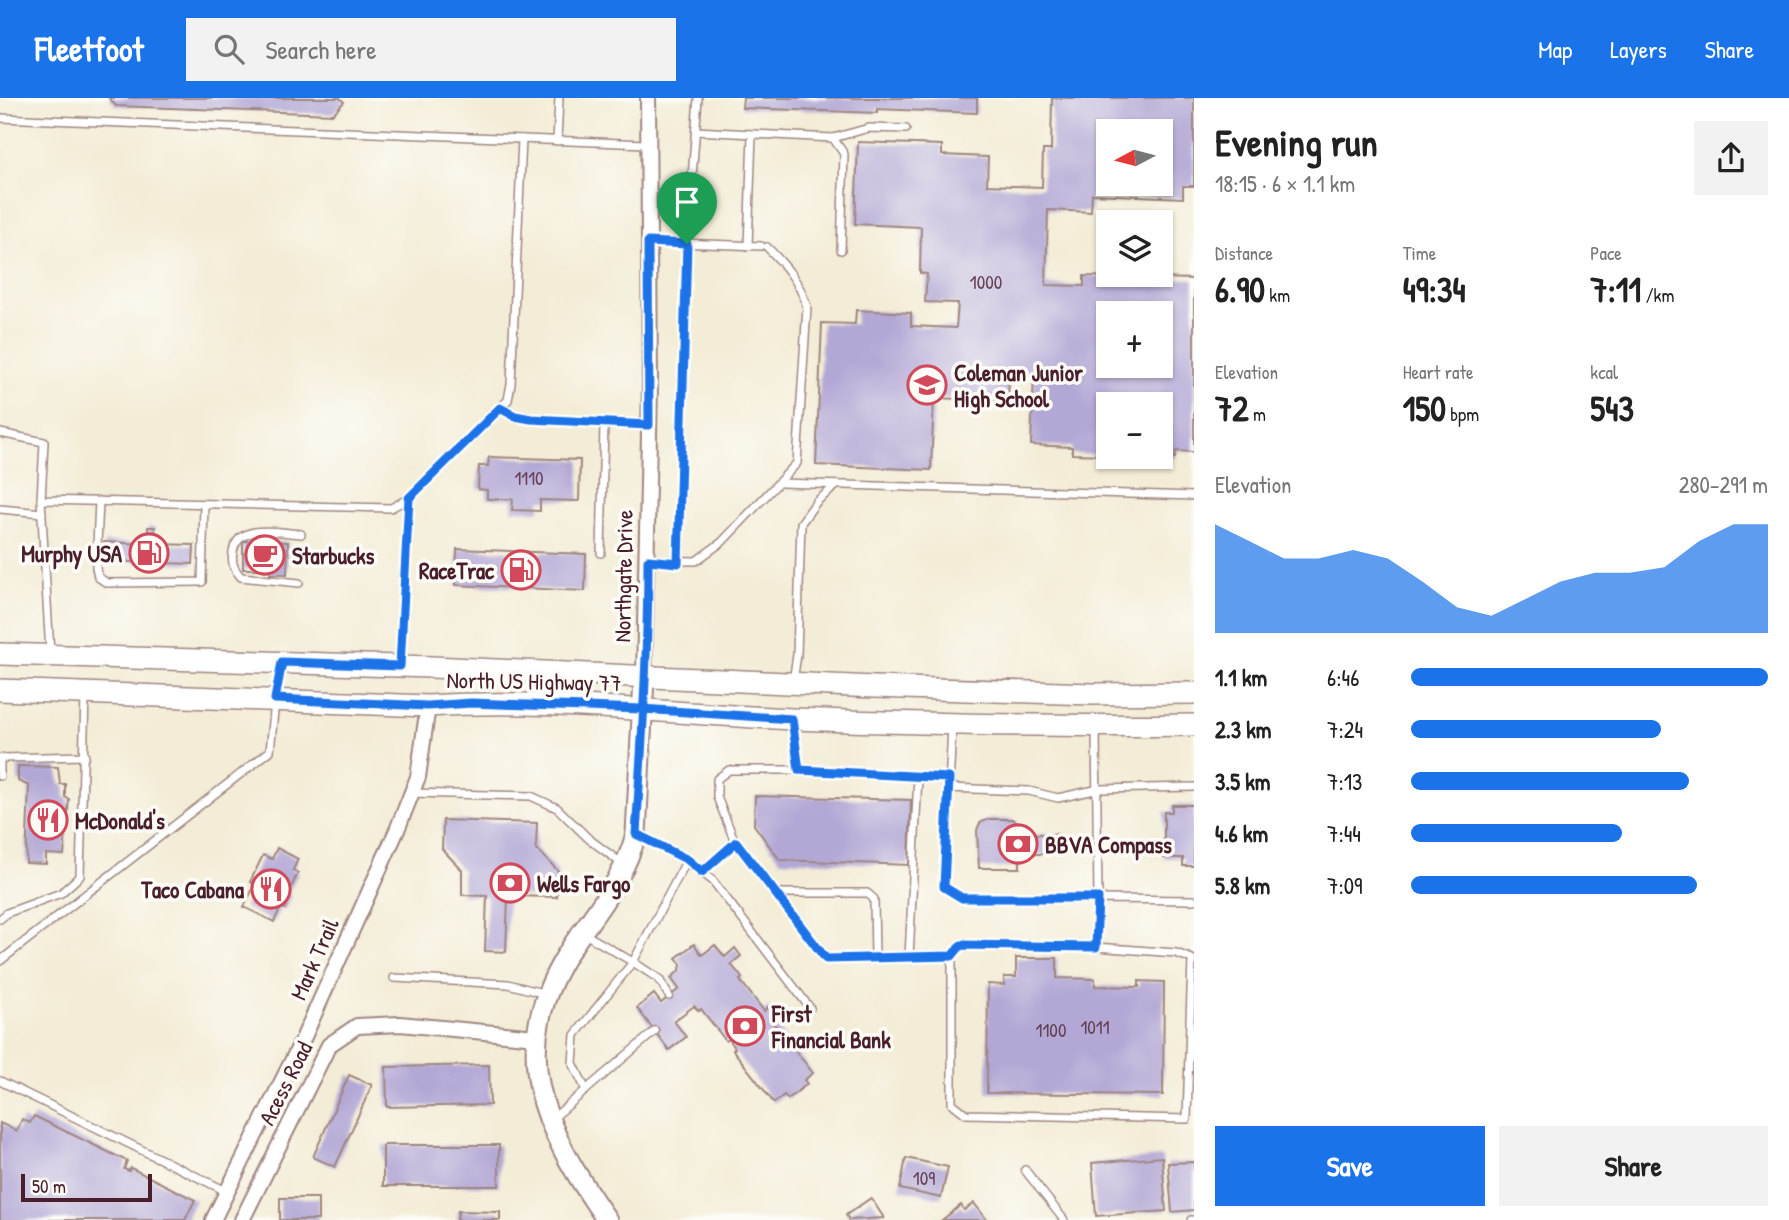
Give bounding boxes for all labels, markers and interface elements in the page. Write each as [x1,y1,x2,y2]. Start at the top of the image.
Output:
search box [186,18,676,81]
text: Fleetfoot [35,27,144,71]
icon: search [210,30,248,68]
text: Search here [266,32,377,67]
text: Map [1538,33,1572,65]
text: Layers [1610,33,1667,65]
text: Share [1705,33,1754,65]
text: Evening run [1215,116,1378,168]
north arrow [1096,119,1172,196]
map controls [1096,119,1173,469]
button: share [1694,121,1768,195]
text: 18:15 · 6 × 1.1 km [1215,168,1355,199]
pin [657,172,717,244]
icon: arrive [668,183,706,221]
button: layers [1096,210,1173,287]
text: Distance [1215,240,1273,266]
text: Time [1403,240,1436,266]
text: Pace [1590,240,1622,266]
text: 6.90 [1215,266,1265,313]
text: 49:34 [1403,266,1466,313]
text: 7:11 [1590,266,1641,313]
house number: 1000 [970,269,1002,295]
text: km [1265,282,1290,308]
text: /km [1641,282,1674,308]
button: + [1096,301,1173,378]
place label: Coleman Junior High School [954,357,1083,415]
text: Elevation [1215,359,1278,385]
text: Heart rate [1403,359,1474,385]
text: kcal [1590,359,1618,385]
school or university icon: Coleman Junior High School [906,364,948,406]
text: 72 [1215,385,1249,432]
text: 150 [1403,385,1446,432]
text: 543 [1590,385,1634,432]
button: − [1096,392,1173,469]
text: m [1249,401,1266,427]
text: bpm [1446,401,1479,427]
house number: 1110 [514,465,544,491]
text: Elevation [1215,469,1291,500]
text: 280–291 m [1679,469,1768,500]
street label: Northgate Drive [606,509,640,643]
fuel station icon: Murphy USA [128,532,170,574]
cafe icon: Starbucks [244,534,286,576]
place label: Murphy USA [21,538,123,570]
place label: Starbucks [292,540,374,571]
fuel station icon: RaceTrac [500,549,542,591]
place label: RaceTrac [419,555,495,586]
text: 1.1 km [1215,662,1267,693]
text: 6:46 [1327,662,1359,693]
street label: North US Highway 77 [446,664,622,698]
text: 2.3 km [1215,714,1271,745]
text: 7:24 [1327,714,1363,745]
text: 3.5 km [1215,766,1270,797]
text: 7:13 [1327,766,1362,797]
restaurant icon: McDonald's [27,799,69,841]
place label: McDonald's [75,805,165,836]
text: 4.6 km [1215,818,1268,849]
text: 7:44 [1327,818,1361,849]
bank icon: BBVA Compass [997,823,1039,865]
place label: BBVA Compass [1045,829,1172,861]
bank icon: Wells Fargo [489,862,531,904]
restaurant icon: Taco Cabana [250,868,292,910]
place label: Wells Fargo [537,868,631,900]
text: 5.8 km [1215,870,1270,901]
text: 7:09 [1327,870,1362,901]
place label: Taco Cabana [140,874,244,905]
street label: Mark Trail [282,912,346,1005]
place label: First Financial Bank [771,998,891,1055]
bank icon: First Financial Bank [724,1005,766,1047]
house number: 1011 [1080,1014,1110,1040]
house number: 1100 [1036,1017,1066,1043]
street label: Acess Road [251,1036,319,1130]
button: Save [1215,1126,1485,1206]
button: Share [1499,1126,1768,1206]
house number: 109 [913,1165,935,1191]
scale bar [21,1171,152,1203]
text: 50 m [32,1173,66,1199]

